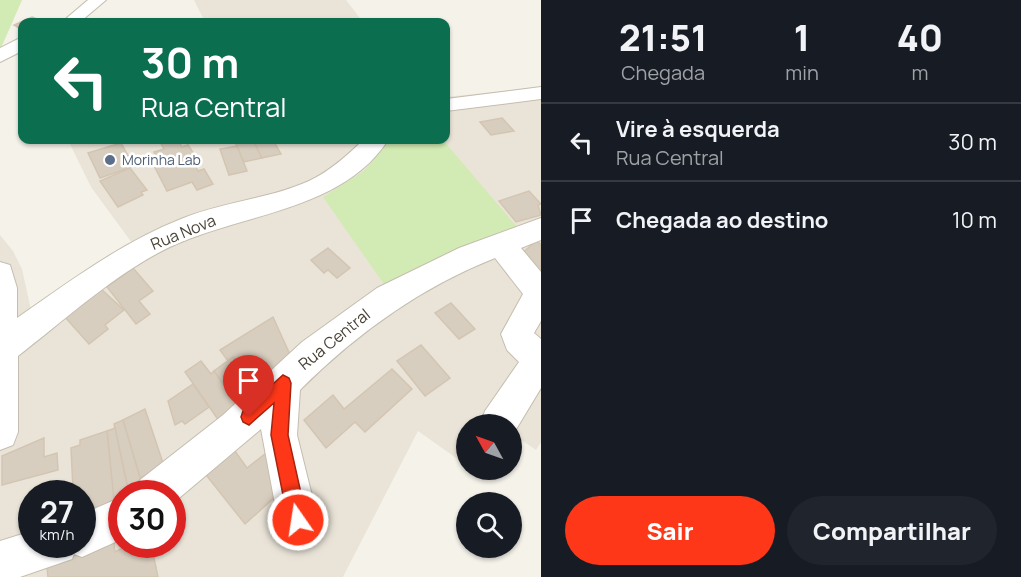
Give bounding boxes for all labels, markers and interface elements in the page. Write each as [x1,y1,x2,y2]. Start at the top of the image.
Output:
text: 21:51 [619,13,707,62]
text: 1 [794,13,810,62]
text: 40 [897,13,943,62]
text: 30 m [141,33,239,91]
icon: left [42,42,120,120]
text: Chegada [621,59,705,86]
text: min [785,59,819,86]
text: m [911,59,928,86]
text: Rua Central [141,88,287,125]
text: Vire à esquerda [616,114,780,144]
icon: left [565,126,598,159]
text: 30 m [948,127,997,157]
text: Rua Central [616,144,724,171]
place label: Morinha Lab [122,150,201,169]
marker: Morinha Lab [103,153,117,167]
icon: arrive [565,204,598,237]
text: Chegada ao destino [616,205,828,235]
text: 10 m [952,205,997,235]
street label: Rua Nova [147,209,219,255]
street label: Rua Central [294,303,374,375]
pin [223,355,274,417]
icon: arrive [232,364,265,397]
north arrow [456,414,522,480]
map controls [456,414,522,558]
speed limit sign: 30 [108,480,186,558]
position arrow [266,488,330,552]
text: 27 [40,491,74,532]
button: search [456,492,522,558]
button: Sair [565,496,775,565]
button: Compartilhar [787,496,997,565]
text: km/h [40,524,74,545]

